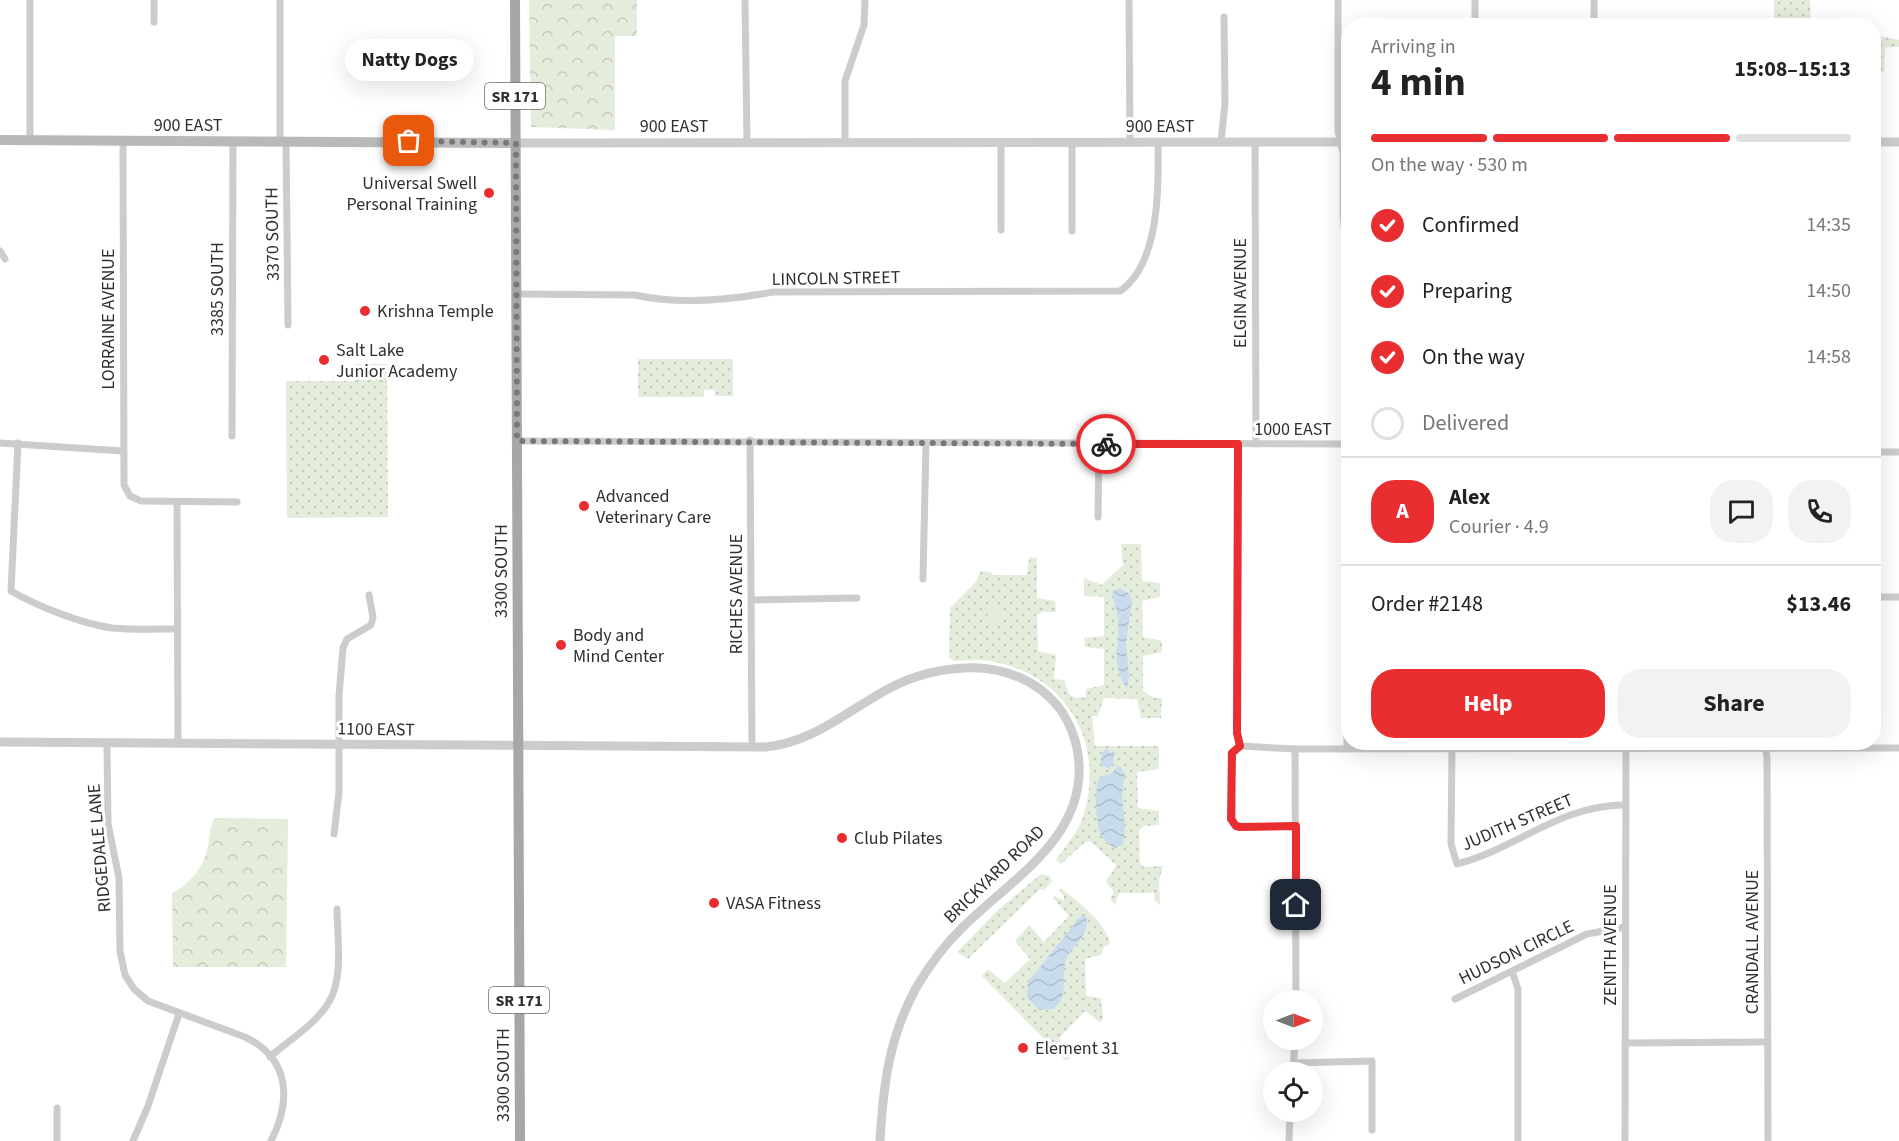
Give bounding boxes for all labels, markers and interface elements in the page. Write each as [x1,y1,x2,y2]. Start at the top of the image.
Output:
text: Arriving in [1371,33,1456,61]
callout: Natty Dogs [344,39,474,81]
text: Natty Dogs [361,46,458,74]
text: 15:08–15:13 [1734,53,1851,85]
text: 4 min [1371,55,1466,111]
road number: SR 171 [485,83,545,109]
street label: 900 EAST [154,113,223,138]
street label: 900 EAST [640,114,709,139]
street label: 900 EAST [1126,114,1195,139]
pin [383,115,434,166]
icon: bag [392,124,425,157]
text: On the way · 530 m [1371,151,1528,179]
place label: Universal Swell Personal Training [346,171,477,217]
marker: Universal Swell Personal Training [482,186,496,200]
street label: 3370 SOUTH [259,187,286,281]
icon: check [1371,209,1404,242]
text: Confirmed [1422,209,1519,241]
text: 14:35 [1806,211,1851,239]
street label: ELGIN AVENUE [1228,238,1253,348]
street label: 3385 SOUTH [205,242,230,336]
street label: LORRAINE AVENUE [96,249,121,389]
street label: LINCOLN STREET [771,265,901,292]
icon: check [1371,275,1404,308]
text: Preparing [1422,275,1512,307]
text: 14:50 [1806,277,1851,305]
place label: Krishna Temple [377,299,494,324]
marker: Krishna Temple [358,304,372,318]
place label: Salt Lake Junior Academy [336,338,458,384]
icon: check [1371,341,1404,374]
text: On the way [1422,341,1525,373]
text: 14:58 [1806,343,1851,371]
marker: Salt Lake Junior Academy [317,353,331,367]
text: Delivered [1422,407,1509,439]
courier [1076,414,1136,474]
street label: 1000 EAST [1254,417,1332,442]
icon: bike [1090,428,1123,461]
button: chat [1710,480,1773,543]
button: phone [1788,480,1851,543]
text: Alex [1449,481,1490,513]
place label: Advanced Veterinary Care [596,484,711,530]
text: A [1396,495,1409,527]
marker: Advanced Veterinary Care [577,499,591,513]
text: Courier · 4.9 [1449,513,1549,541]
street label: 3300 SOUTH [489,524,514,618]
street label: RICHES AVENUE [724,534,749,654]
text: Order #2148 [1371,588,1483,620]
text: $13.46 [1786,588,1851,620]
place label: Body and Mind Center [573,623,665,669]
marker: Body and Mind Center [554,638,568,652]
button: Help [1371,669,1605,738]
button: Share [1617,669,1851,738]
street label: 1100 EAST [337,716,415,743]
street label: RIDGEDALE LANE [81,783,118,913]
street label: JUDITH STREET [1458,788,1577,857]
street label: BRICKYARD ROAD [938,820,1050,929]
place label: Club Pilates [854,826,943,851]
marker: Club Pilates [835,831,849,845]
street label: CRANDALL AVENUE [1740,870,1765,1014]
pin [1270,879,1321,930]
street label: ZENITH AVENUE [1598,884,1623,1006]
icon: home [1279,888,1312,921]
place label: VASA Fitness [726,891,821,916]
marker: VASA Fitness [707,896,721,910]
street label: HUDSON CIRCLE [1455,914,1578,991]
road number: SR 171 [489,987,549,1013]
north arrow [1263,990,1323,1050]
map controls [1263,990,1323,1122]
street label: 3300 SOUTH [491,1028,516,1122]
place label: Element 31 [1035,1036,1119,1061]
marker: Element 31 [1016,1041,1030,1055]
button: locate [1263,1062,1323,1122]

